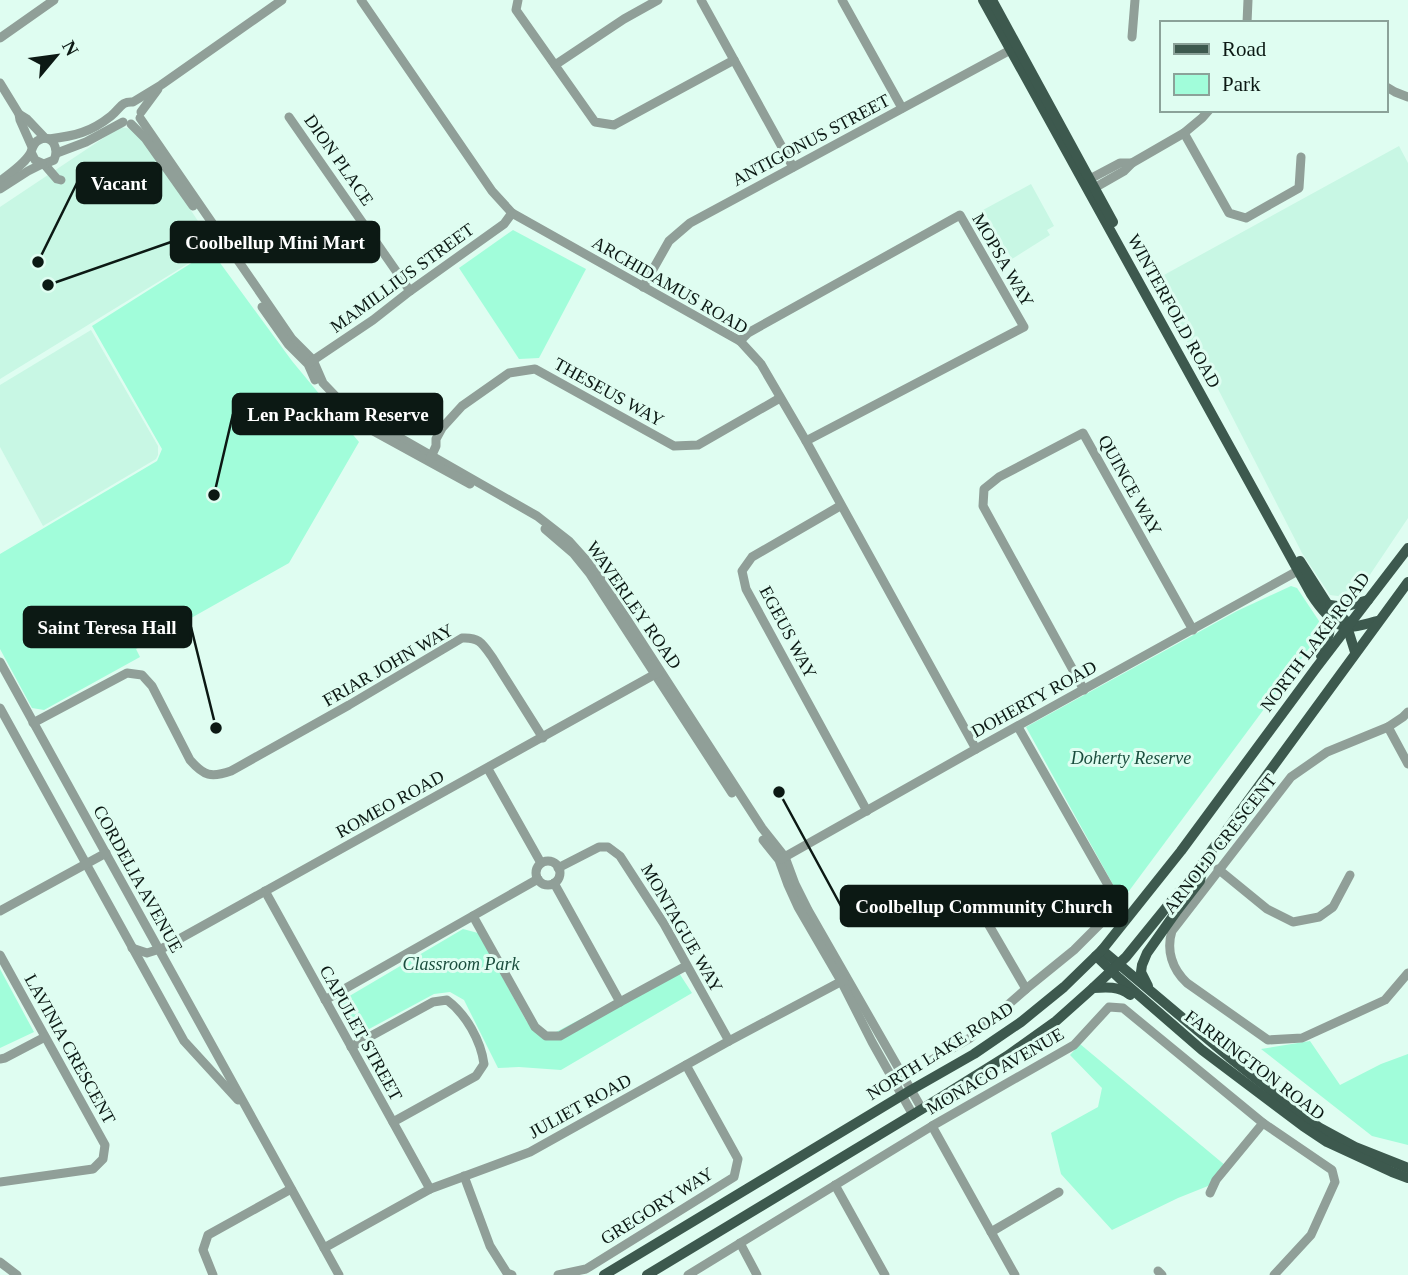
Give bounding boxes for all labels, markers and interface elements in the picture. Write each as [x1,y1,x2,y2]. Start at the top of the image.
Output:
north arrow [21,21,91,91]
legend [1160,21,1387,112]
text: N [58,37,83,59]
text: Road [1222,37,1267,61]
text: Park [1222,72,1261,96]
street label: ANTIGONUS STREET [729,90,893,190]
street label: DION PLACE [300,111,378,209]
callout: Vacant [77,163,161,203]
text: Vacant [91,173,148,194]
street label: MOPSA WAY [968,210,1038,310]
street label: MAMILLIUS STREET [326,219,478,337]
callout: Coolbellup Mini Mart [171,222,379,262]
street label: WINTERFOLD ROAD [1123,231,1225,391]
text: Coolbellup Mini Mart [185,232,365,253]
street label: ARCHIDAMUS ROAD [589,232,751,338]
street label: THESEUS WAY [551,354,667,430]
callout: Len Packham Reserve [233,394,442,434]
text: Len Packham Reserve [247,404,429,425]
street label: QUINCE WAY [1094,431,1166,539]
street label: WAVERLEY ROAD [582,537,686,673]
street label: NORTH LAKE ROAD [1256,569,1374,715]
street label: EGEUS WAY [755,582,821,682]
callout: Saint Teresa Hall [24,607,191,647]
text: Saint Teresa Hall [37,617,177,638]
street label: FRIAR JOHN WAY [319,620,457,710]
street label: DOHERTY ROAD [968,656,1100,742]
park label: Doherty Reserve [1070,748,1191,768]
street label: ROMEO ROAD [332,766,448,842]
street label: ARNOLD CRESCENT [1159,770,1281,918]
street label: CORDELIA AVENUE [89,802,187,956]
street label: MONTAGUE WAY [637,860,727,996]
callout: Coolbellup Community Church [841,886,1127,926]
text: Coolbellup Community Church [855,896,1113,917]
park label: Classroom Park [403,954,520,974]
street label: CAPULET STREET [316,962,406,1104]
street label: LAVINIA CRESCENT [20,971,120,1127]
street label: NORTH LAKE ROAD [863,998,1017,1104]
street label: FARRINGTON ROAD [1181,1006,1329,1124]
street label: MONACO AVENUE [923,1024,1067,1118]
street label: JULIET ROAD [525,1070,635,1142]
street label: GREGORY WAY [597,1163,717,1249]

